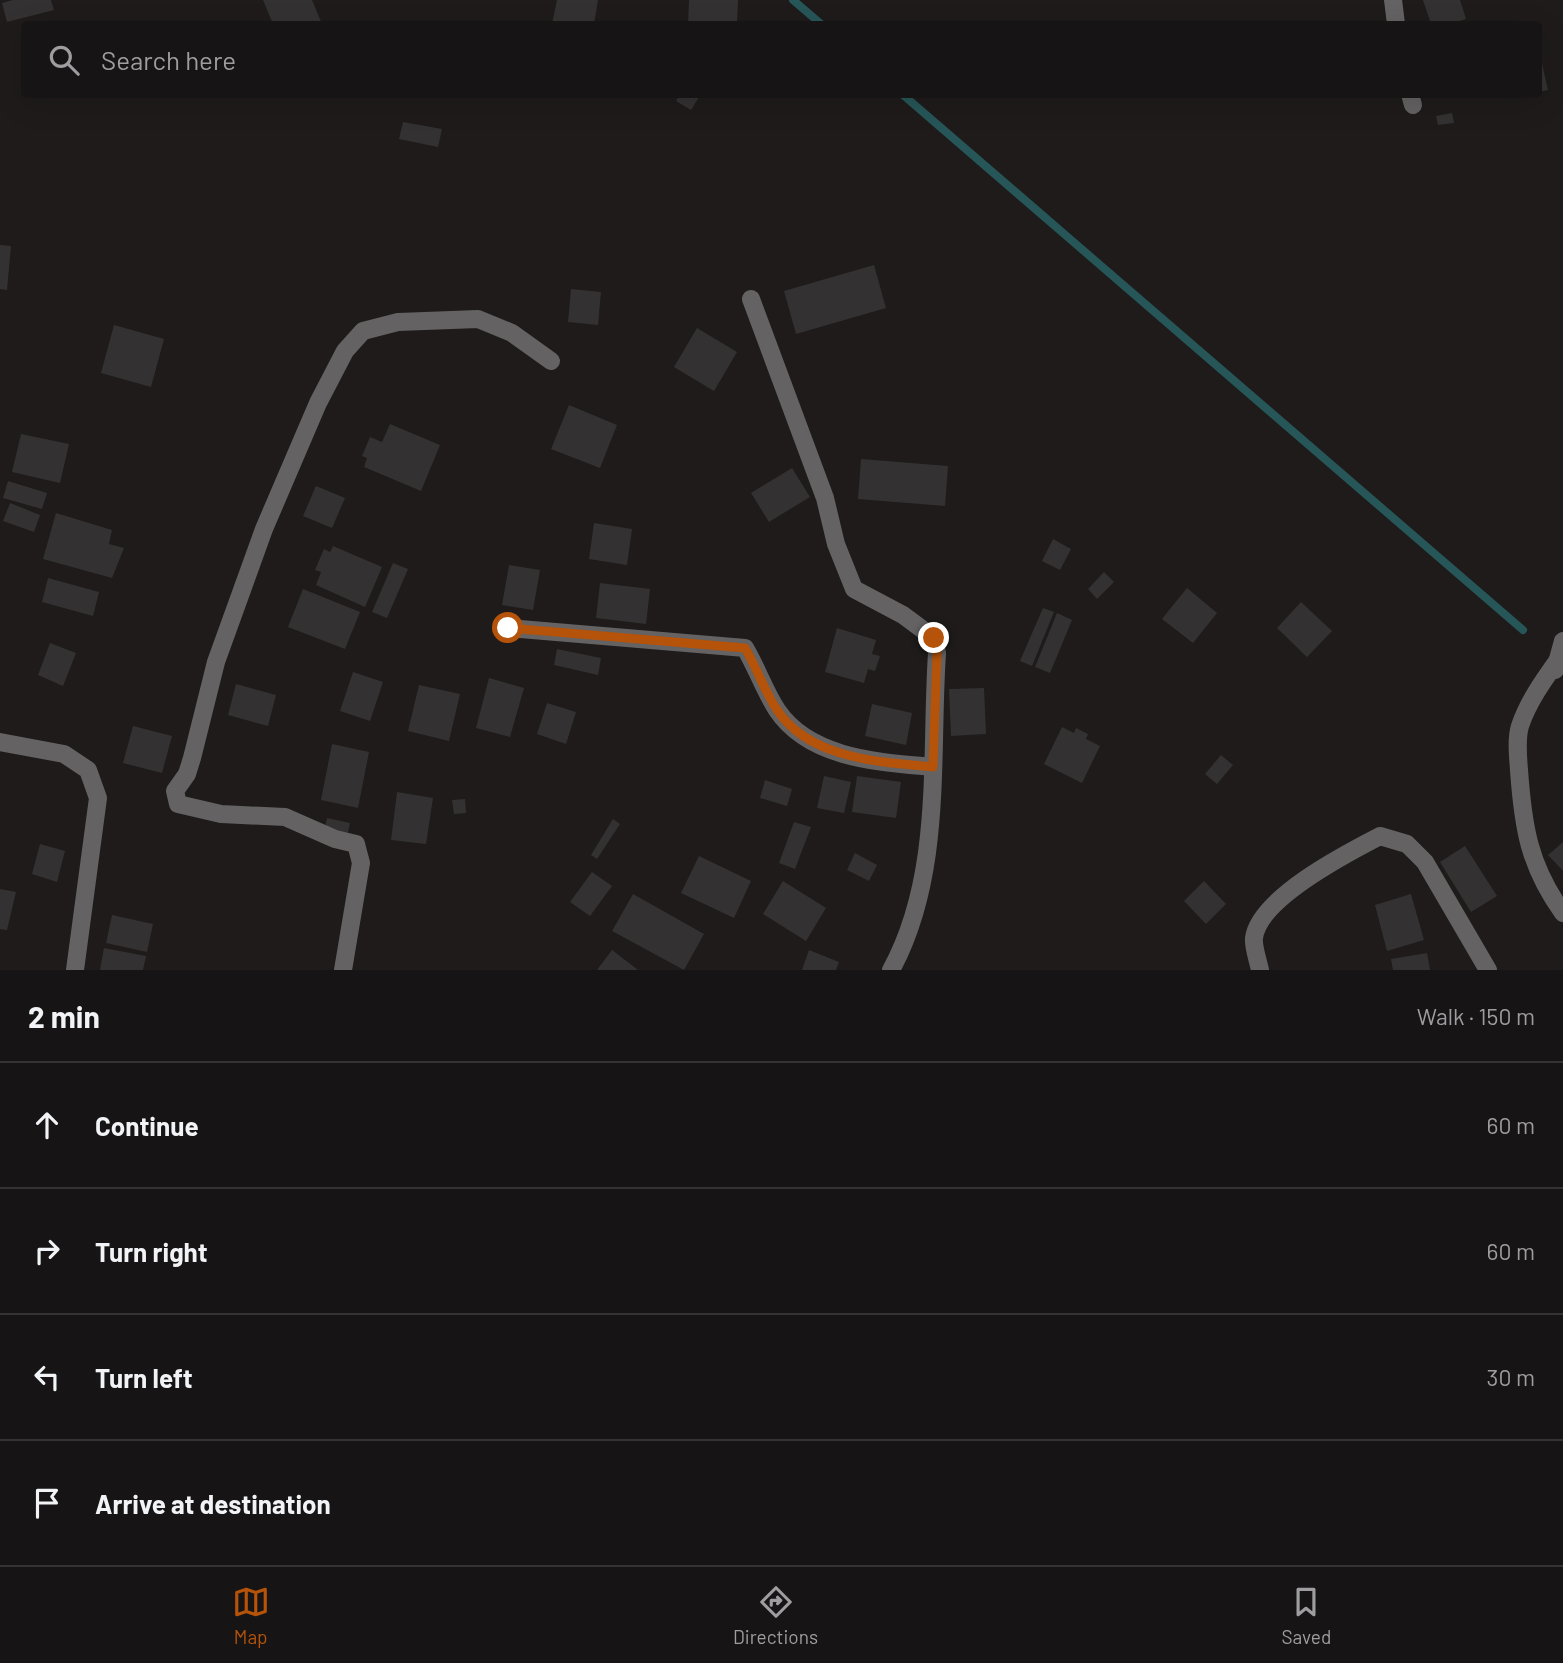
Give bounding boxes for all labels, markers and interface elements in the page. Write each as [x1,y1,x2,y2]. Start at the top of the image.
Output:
search box [21,21,1542,98]
icon: search [45,41,83,79]
text: Search here [101,44,236,75]
route start [492,612,523,643]
route end [918,622,949,653]
text: 2 min [28,998,100,1034]
text: Walk · 150 m [1417,1002,1535,1030]
icon: ahead [28,1106,66,1144]
text: Continue [95,1110,199,1141]
text: 60 m [1487,1111,1535,1139]
icon: right [28,1232,66,1270]
text: Turn right [95,1236,208,1267]
text: 60 m [1487,1237,1535,1265]
icon: left [28,1358,66,1396]
text: Turn left [95,1362,193,1393]
text: 30 m [1487,1363,1535,1391]
icon: arrive [28,1484,66,1522]
text: Arrive at destination [95,1488,331,1519]
tab: Map [232,1583,270,1648]
tab: Directions [733,1583,818,1648]
tab: Saved [1281,1583,1331,1648]

